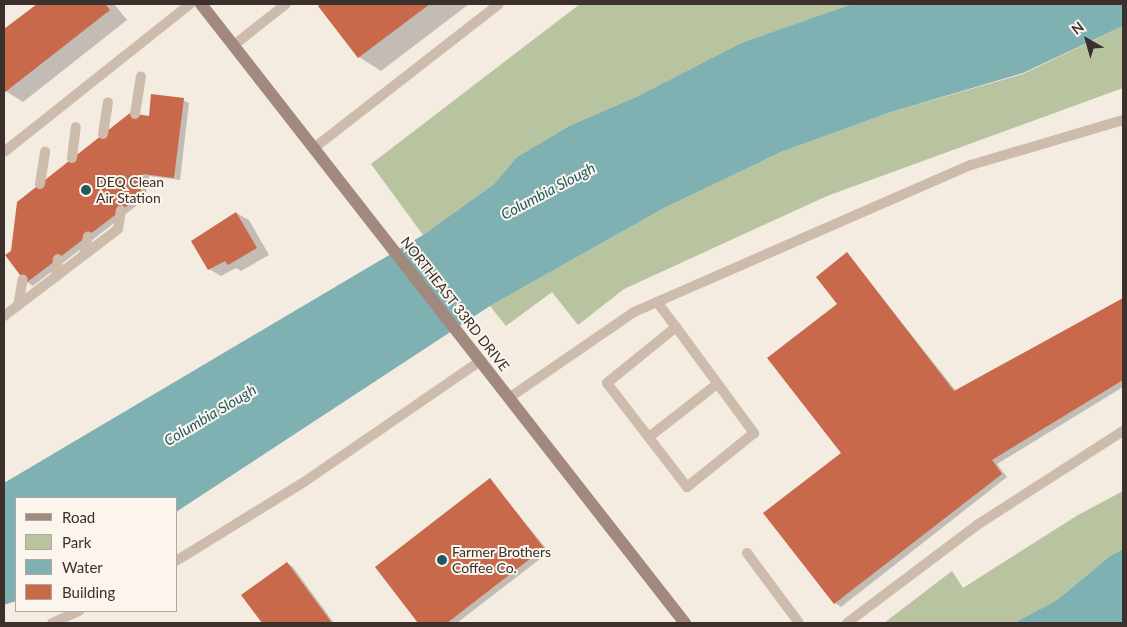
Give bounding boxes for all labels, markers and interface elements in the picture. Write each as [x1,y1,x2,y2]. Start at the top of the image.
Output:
north arrow [1062,15,1112,65]
text: N [1068,18,1087,38]
water label: Columbia Slough [498,159,598,223]
place label: DEQ Clean Air Station [96,174,164,206]
marker: DEQ Clean Air Station [80,184,92,196]
street label: NORTHEAST 33RD DRIVE [397,233,513,375]
water label: Columbia Slough [161,380,259,450]
legend [15,497,178,612]
text: Road [62,508,95,526]
text: Park [62,533,91,551]
place label: Farmer Brothers Coffee Co. [452,544,551,576]
marker: Farmer Brothers Coffee Co. [436,554,448,566]
text: Water [62,558,103,576]
text: Building [62,583,115,601]

